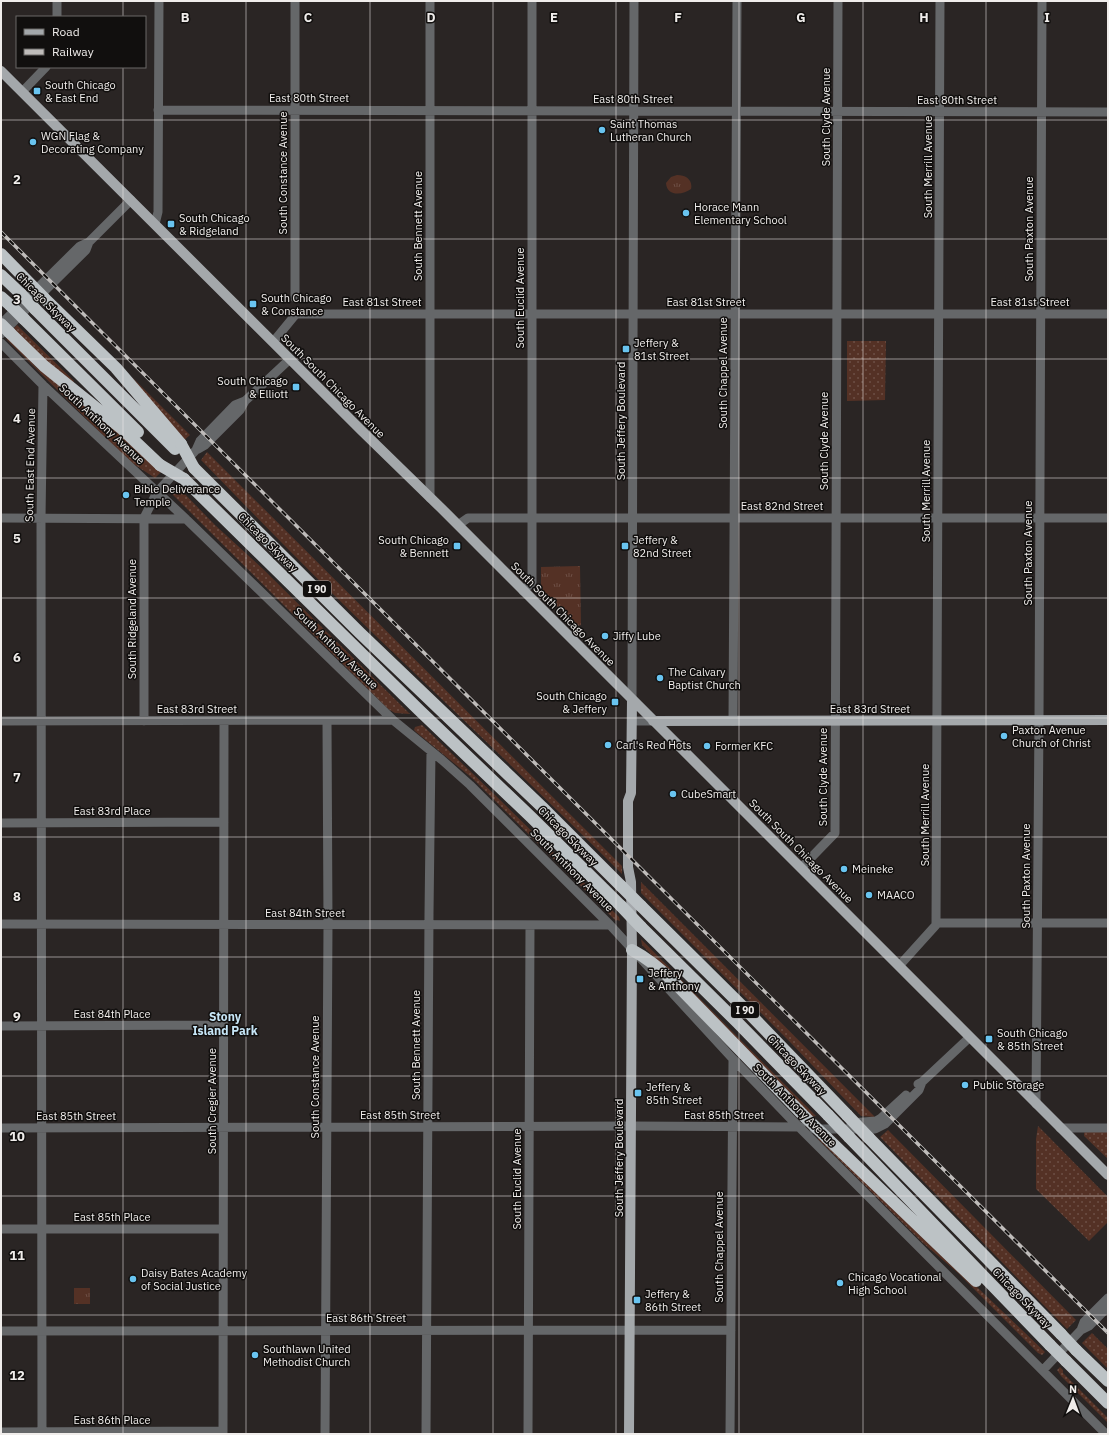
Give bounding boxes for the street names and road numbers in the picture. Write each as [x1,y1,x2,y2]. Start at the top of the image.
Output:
street label: South Clyde Avenue [819,68,833,166]
street label: East 80th Street [269,91,349,105]
street label: East 80th Street [593,92,673,106]
street label: East 80th Street [917,93,997,107]
street label: South Constance Avenue [276,112,290,234]
street label: South Merrill Avenue [921,116,935,218]
street label: South Bennett Avenue [411,171,425,281]
street label: South Paxton Avenue [1022,176,1036,282]
street label: South Euclid Avenue [513,247,527,349]
street label: Chicago Skyway [13,269,79,335]
street label: East 81st Street [342,295,422,309]
street label: East 81st Street [666,295,746,309]
street label: East 81st Street [990,295,1070,309]
street label: South Chappel Avenue [716,317,730,429]
street label: South South Chicago Avenue [278,331,388,441]
street label: South Jeffery Boulevard [614,362,628,480]
street label: South Anthony Avenue [56,381,148,467]
street label: South Clyde Avenue [817,392,831,490]
street label: South East End Avenue [22,408,38,522]
street label: South Merrill Avenue [919,440,933,542]
street label: East 82nd Street [741,499,823,513]
street label: South Paxton Avenue [1021,500,1035,606]
street label: Chicago Skyway [235,509,301,575]
street label: South Ridgeland Avenue [125,559,139,679]
street label: South South Chicago Avenue [508,559,618,669]
road number: I 90 [303,581,331,597]
street label: South Anthony Avenue [291,604,381,692]
street label: East 83rd Street [157,702,237,716]
street label: East 83rd Street [830,702,910,716]
street label: South Clyde Avenue [816,728,830,826]
street label: South Merrill Avenue [918,764,932,866]
street label: South South Chicago Avenue [746,796,856,906]
street label: Chicago Skyway [535,803,601,869]
street label: East 83rd Place [73,804,151,818]
street label: South Paxton Avenue [1019,823,1033,929]
street label: South Anthony Avenue [527,825,617,915]
street label: East 84th Street [265,906,345,920]
street label: South Bennett Avenue [409,990,423,1100]
road number: I 90 [731,1002,759,1018]
street label: East 84th Place [74,1007,150,1021]
street label: South Constance Avenue [308,1016,322,1138]
street label: Chicago Skyway [764,1032,830,1099]
street label: South Cregier Avenue [205,1048,219,1154]
street label: South Anthony Avenue [750,1060,840,1150]
street label: South Jeffery Boulevard [612,1099,626,1217]
street label: East 85th Street [360,1108,440,1122]
street label: East 85th Street [684,1108,764,1122]
street label: East 85th Street [36,1109,116,1123]
street label: South Euclid Avenue [510,1128,524,1230]
street label: South Chappel Avenue [712,1191,726,1303]
street label: East 85th Place [74,1210,150,1224]
street label: Chicago Skyway [989,1265,1055,1332]
street label: East 86th Street [326,1311,406,1325]
street label: East 86th Place [74,1413,150,1427]

